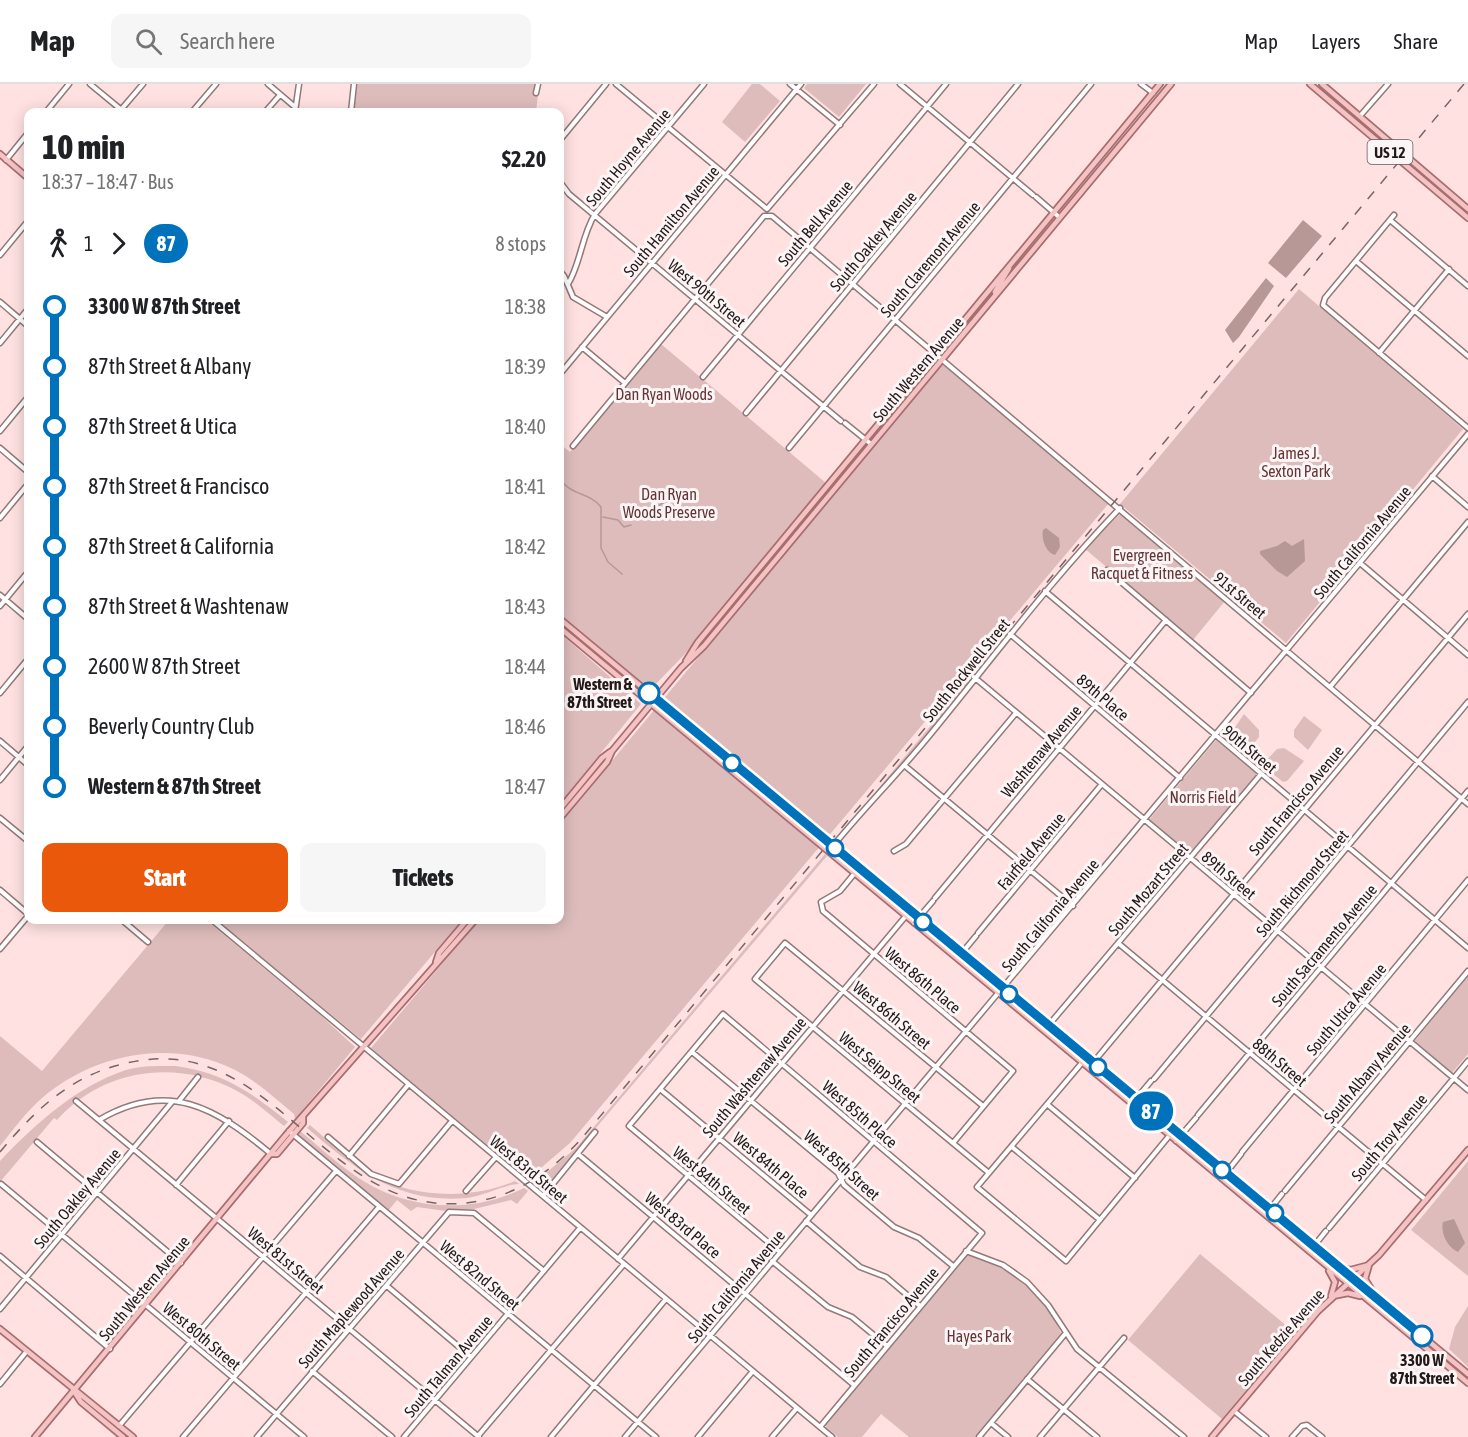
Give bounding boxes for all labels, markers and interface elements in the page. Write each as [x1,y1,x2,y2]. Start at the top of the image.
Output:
search box [111,14,531,68]
text: Map [30,25,75,57]
icon: search [132,25,165,58]
text: Search here [180,28,275,54]
text: Map [1244,29,1278,53]
text: Layers [1311,29,1361,53]
text: Share [1394,29,1438,53]
street label: South Hoyne Avenue [582,105,675,210]
text: 10 min [42,128,125,166]
road number: US 12 [1368,140,1412,164]
text: $2.20 [502,146,546,172]
street label: South Hamilton Avenue [619,162,723,280]
text: 18:37 – 18:47 · Bus [42,170,174,193]
street label: South Bell Avenue [774,176,856,270]
street label: South Oakley Avenue [826,187,921,295]
street label: South Claremont Avenue [876,198,984,320]
icon: walk [42,227,75,260]
icon: forward [102,227,135,260]
text: 87 [156,231,176,255]
text: 1 [84,232,93,255]
text: 8 stops [495,232,546,255]
street label: West 90th Street [665,255,750,331]
text: 3300 W 87th Street [88,293,240,319]
text: 18:38 [505,295,546,318]
street label: South Western Avenue [869,313,967,425]
text: 87th Street & Albany [88,353,251,379]
text: 18:39 [505,355,546,378]
park label: Dan Ryan Woods [615,385,713,404]
text: 87th Street & Utica [88,413,237,439]
text: 18:40 [505,415,546,438]
park label: James J. Sexton Park [1262,444,1330,480]
text: 87th Street & Francisco [88,473,269,499]
text: 18:41 [505,475,546,498]
street label: South California Avenue [1310,482,1414,602]
park label: Dan Ryan Woods Preserve [623,485,715,521]
text: 87th Street & California [88,533,274,559]
text: 18:42 [505,535,546,558]
park label: Evergreen Racquet & Fitness [1091,546,1194,583]
street label: 91st Street [1210,568,1270,622]
text: 87th Street & Washtenaw [88,593,289,619]
text: 18:43 [505,595,546,618]
street label: South Rockwell Street [919,615,1013,725]
text: 2600 W 87th Street [88,653,240,679]
text: 18:44 [505,655,546,678]
street label: 89th Place [1073,670,1133,724]
place label: Western & 87th Street [567,675,633,711]
marker: Western & 87th Street [638,682,660,704]
street label: Washtenaw Avenue [997,701,1085,801]
text: Beverly Country Club [88,713,254,739]
text: 18:46 [505,715,546,738]
street label: 90th Street [1219,721,1281,777]
street label: South Francisco Avenue [1245,742,1347,858]
unlabelled marker [723,754,741,772]
text: Western & 87th Street [88,773,261,799]
text: 18:47 [505,775,546,798]
park label: Norris Field [1170,788,1236,806]
street label: Fairfield Avenue [993,809,1069,893]
street label: South Richmond Street [1252,826,1352,940]
unlabelled marker [826,839,844,857]
street label: South Mozart Street [1104,839,1192,939]
button: Start [42,843,288,912]
button: Tickets [300,843,546,912]
street label: 89th Street [1198,847,1260,903]
street label: South California Avenue [998,855,1102,975]
street label: South Sacramento Avenue [1268,880,1380,1010]
unlabelled marker [914,913,932,931]
street label: West 86th Place [882,943,964,1017]
street label: South Utica Avenue [1302,960,1390,1058]
street label: West 86th Street [850,977,935,1053]
unlabelled marker [1000,985,1018,1003]
street label: South Washtenaw Avenue [698,1013,810,1141]
street label: South Albany Avenue [1320,1020,1415,1127]
street label: West Seipp Street [835,1028,925,1107]
street label: 88th Street [1249,1034,1311,1090]
unlabelled marker [1089,1058,1107,1076]
street label: West 85th Place [819,1077,901,1151]
street label: South Troy Avenue [1347,1090,1431,1185]
line badge: 87 [1124,1092,1178,1130]
text: 87 [1141,1099,1161,1123]
street label: West 85th Street [800,1126,884,1204]
street label: West 84th Place [730,1128,812,1202]
street label: West 83rd Street [487,1131,572,1207]
street label: West 84th Street [670,1142,755,1218]
street label: South Oakley Avenue [30,1144,125,1252]
unlabelled marker [1213,1161,1231,1179]
street label: West 83rd Place [642,1188,724,1262]
unlabelled marker [1266,1204,1284,1222]
street label: West 81st Street [244,1223,328,1297]
street label: South California Avenue [684,1226,788,1346]
street label: South Western Avenue [95,1232,193,1344]
street label: West 82nd Street [436,1236,524,1314]
street label: South Maplewood Avenue [294,1245,408,1372]
street label: South Francisco Avenue [840,1264,942,1380]
street label: South Kedzie Avenue [1234,1285,1328,1389]
street label: West 80th Street [160,1298,245,1374]
street label: South Talman Avenue [400,1311,496,1421]
marker: 3300 W 87th Street [1411,1325,1433,1347]
park label: Hayes Park [947,1327,1012,1346]
place label: 3300 W 87th Street [1390,1351,1455,1387]

